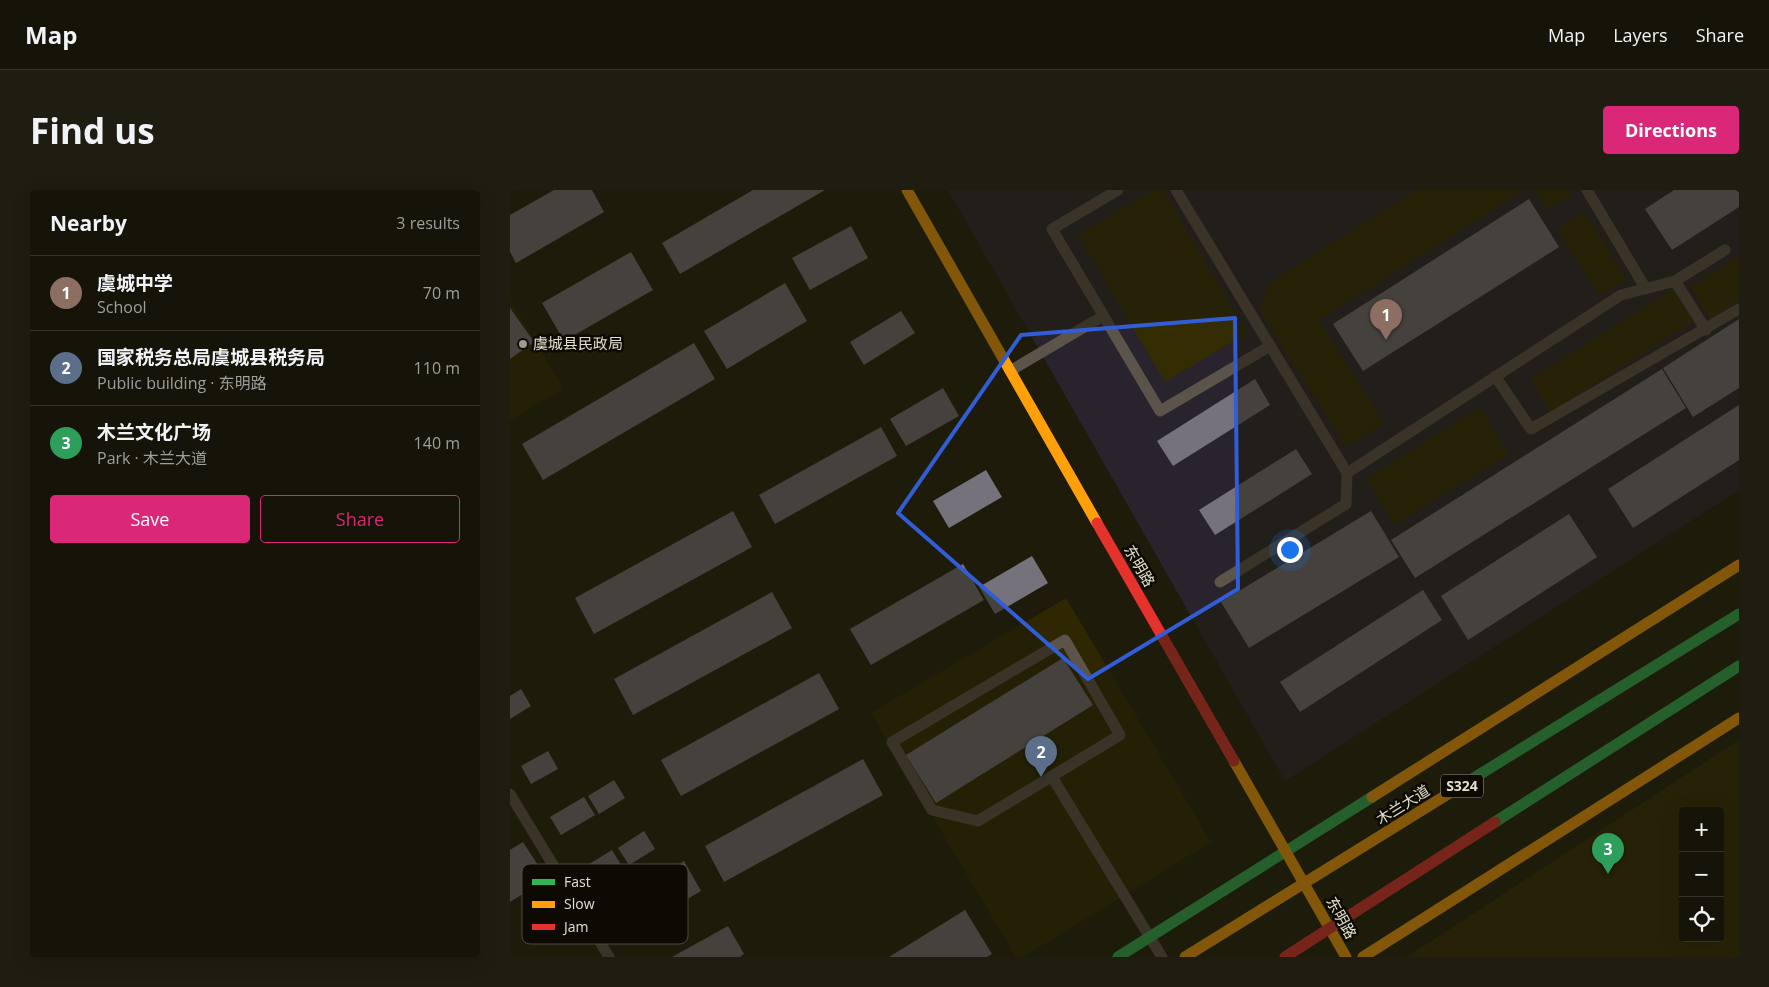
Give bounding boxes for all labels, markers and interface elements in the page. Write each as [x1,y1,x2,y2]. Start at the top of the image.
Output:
text: Map [25,18,77,51]
text: Map [1548,23,1585,47]
text: Layers [1613,23,1668,47]
text: Share [1696,23,1744,47]
button: Directions [1603,106,1739,154]
text: Find us [30,107,155,154]
text: Nearby [50,209,127,237]
text: 3 results [396,212,460,234]
text: 虞城中学 [97,270,173,296]
text: 1 [61,282,71,304]
text: 70 m [423,282,460,304]
text: School [97,296,147,318]
pin: 1 [1370,299,1402,340]
place label: 虞城县民政局 [533,333,623,353]
marker: 虞城县民政局 [517,338,529,350]
text: 国家税务总局虞城县税务局 [97,344,325,370]
text: 2 [61,357,71,379]
text: 110 m [414,357,460,379]
text: Public building · 东明路 [97,372,267,394]
text: 木兰文化广场 [97,419,211,445]
text: 3 [61,432,71,454]
text: 140 m [414,432,460,454]
text: Park · 木兰大道 [97,447,207,469]
button: Save [50,495,250,543]
button: Share [260,495,460,543]
your location [1277,537,1303,563]
street label: 东明路 [1120,541,1160,590]
pin: 2 [1025,736,1057,777]
road number: S324 [1441,774,1483,798]
street label: 木兰大道 [1372,780,1433,829]
map controls [1679,807,1724,942]
button: + [1679,807,1724,852]
pin: 3 [1592,833,1624,874]
button: − [1679,852,1724,897]
legend [522,864,688,944]
text: Fast [564,872,591,891]
street label: 东明路 [1322,893,1362,942]
text: Slow [564,894,595,913]
button: locate [1679,897,1724,942]
text: Jam [562,917,589,936]

